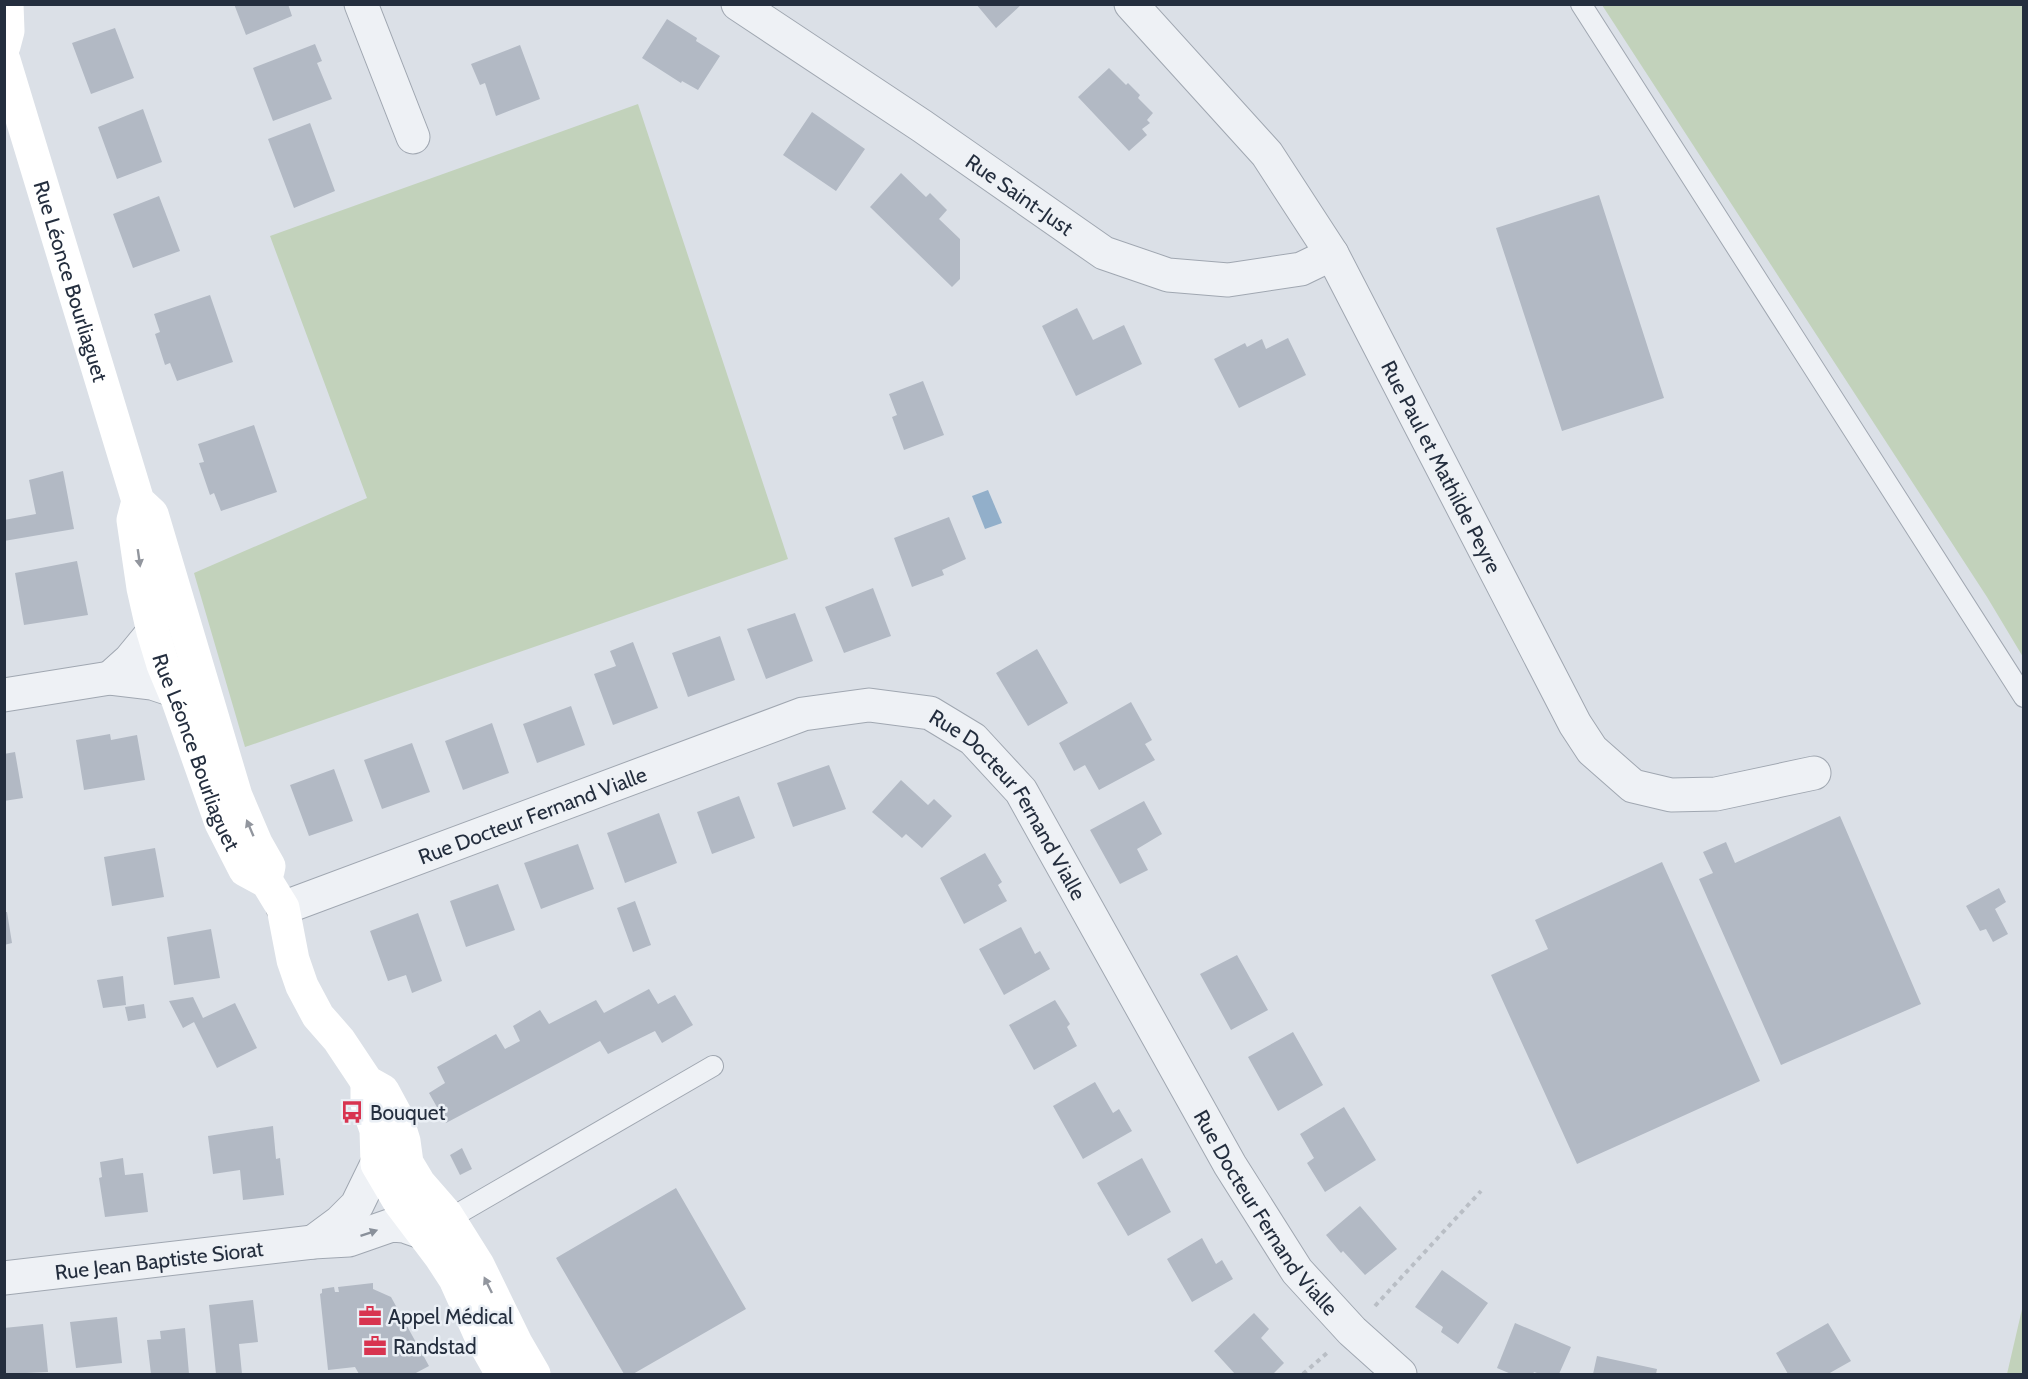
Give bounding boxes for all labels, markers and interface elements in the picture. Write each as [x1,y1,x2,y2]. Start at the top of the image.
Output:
street label: Rue Saint-Just [961,148,1078,240]
street label: Rue Léonce Bourliaguet [29,177,113,385]
street label: Rue Paul et Mathilde Peyre [1377,356,1507,577]
one-way arrow [134,549,143,568]
street label: Rue Léonce Bourliaguet [148,650,245,855]
street label: Rue Docteur Fernand Vialle [925,703,1092,904]
street label: Rue Docteur Fernand Vialle [415,761,650,869]
one-way arrow [245,819,254,837]
bus stop icon: Bouquet [339,1099,365,1125]
place label: Bouquet [370,1100,446,1125]
street label: Rue Docteur Fernand Vialle [1189,1105,1343,1320]
one-way arrow [360,1228,378,1238]
street label: Rue Jean Baptiste Siorat [53,1235,265,1285]
one-way arrow [483,1277,492,1294]
office icon: Appel Médical [357,1303,383,1329]
place label: Appel Médical [388,1304,513,1329]
office icon: Randstad [362,1333,388,1359]
place label: Randstad [393,1334,477,1359]

